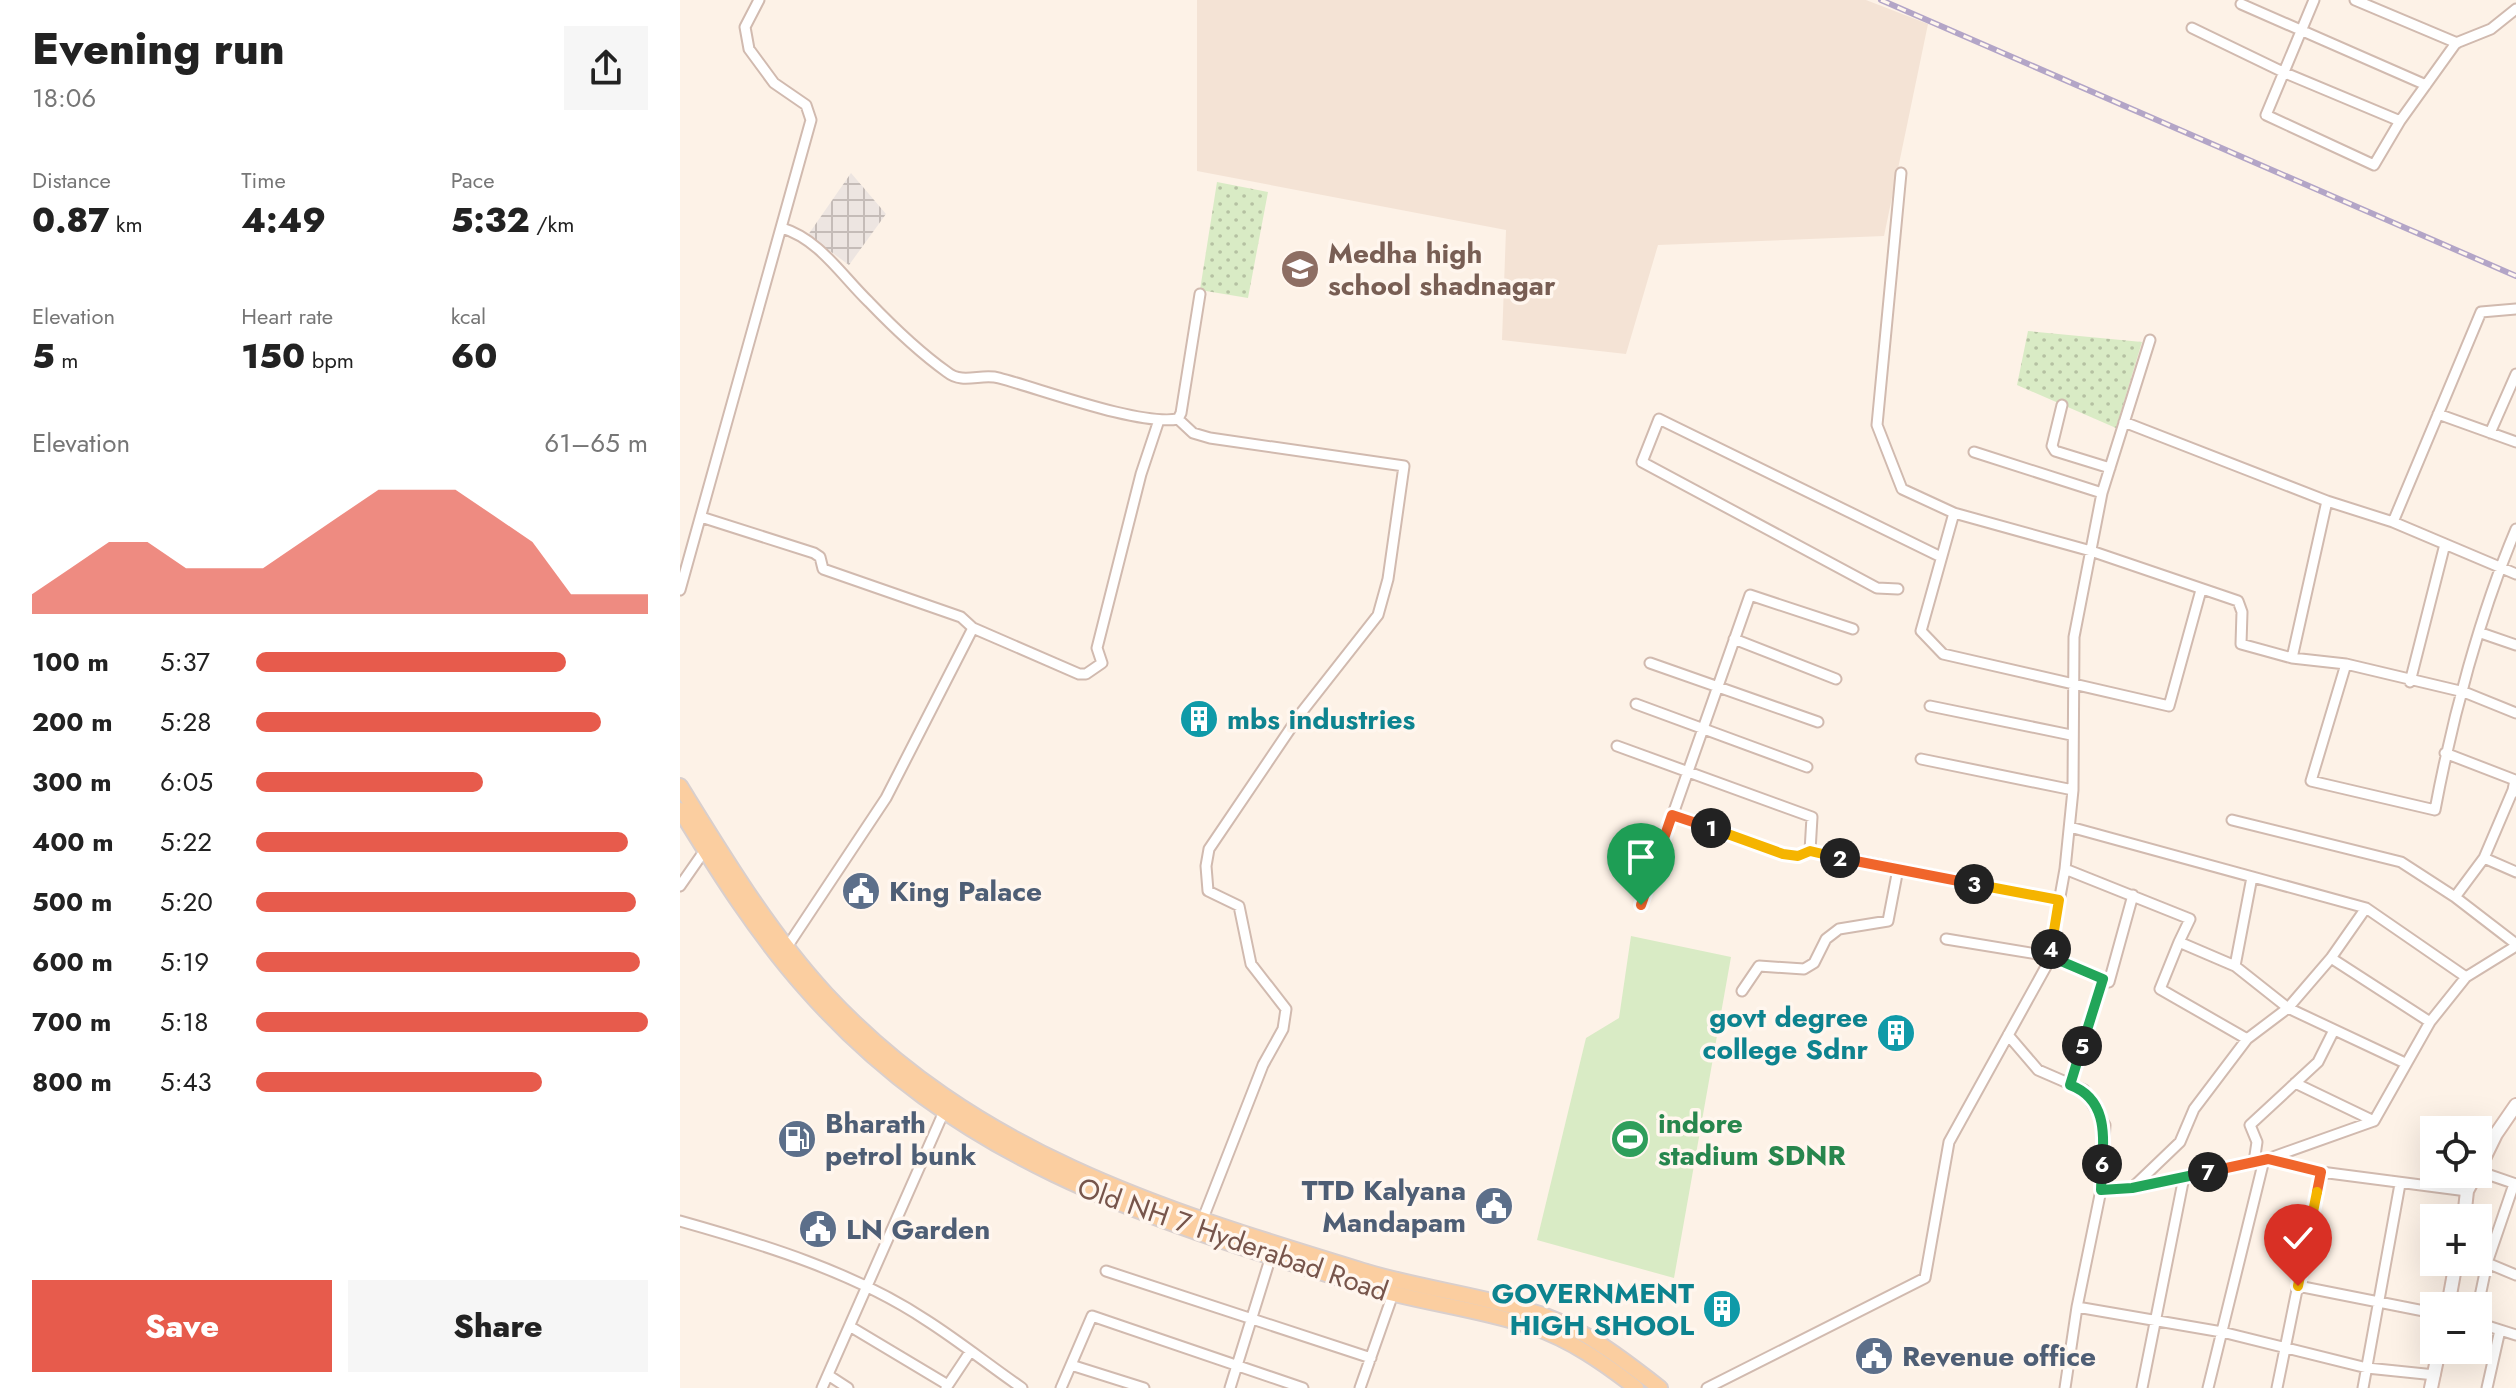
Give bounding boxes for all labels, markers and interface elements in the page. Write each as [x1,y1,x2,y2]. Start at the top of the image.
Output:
text: Evening run [32,17,285,81]
button: share [564,26,648,110]
text: 18:06 [32,79,96,117]
text: Distance [32,164,111,196]
text: Time [241,164,286,196]
text: Pace [451,164,494,196]
text: 0.87 [32,196,109,245]
text: 4:49 [241,196,326,245]
text: 5:32 [451,196,530,245]
text: km [109,208,143,240]
text: /km [530,208,574,240]
place label: Medha high school shadnagar [1328,233,1556,306]
school or university icon: Medha high school shadnagar [1279,248,1321,290]
text: Elevation [32,300,115,332]
text: Heart rate [241,300,333,332]
text: kcal [451,300,486,332]
text: 5 [32,332,55,381]
text: 150 [241,332,305,381]
text: 60 [451,332,498,381]
text: m [55,344,79,376]
text: bpm [305,344,354,376]
text: Elevation [32,424,130,462]
text: 61–65 m [544,424,648,462]
text: 100 m [32,643,109,681]
text: 5:37 [160,643,210,681]
building icon: mbs industries [1178,698,1220,740]
place label: mbs industries [1227,699,1416,740]
text: 200 m [32,703,113,741]
text: 5:28 [160,703,211,741]
text: 300 m [32,763,112,801]
text: 6:05 [160,763,213,801]
pin: 1 [1691,808,1731,848]
text: 1 [1705,812,1717,844]
text: 400 m [32,823,114,861]
text: 5:22 [160,823,212,861]
pin [1607,823,1675,905]
icon: arrive [1619,835,1663,879]
pin: 2 [1820,838,1860,878]
text: 2 [1833,842,1847,874]
pin: 3 [1954,864,1994,904]
text: 3 [1967,868,1981,900]
public building icon: King Palace [840,870,882,912]
place label: King Palace [889,871,1042,912]
text: 500 m [32,883,112,921]
text: 5:20 [160,883,213,921]
pin: 4 [2031,929,2071,969]
text: 4 [2043,933,2059,965]
text: 600 m [32,943,113,981]
text: 5:19 [160,943,209,981]
place label: govt degree college Sdnr [1703,997,1868,1070]
text: 700 m [32,1003,111,1041]
text: 5:18 [160,1003,208,1041]
building icon: govt degree college Sdnr [1875,1012,1917,1054]
pin: 5 [2062,1026,2102,1066]
text: 5 [2075,1030,2089,1062]
text: 800 m [32,1063,112,1101]
text: 5:43 [160,1063,212,1101]
place label: Bharath petrol bunk [825,1103,976,1176]
place label: indore stadium SDNR [1658,1103,1846,1176]
map controls [2420,1116,2492,1364]
button: locate [2420,1116,2492,1188]
fuel station icon: Bharath petrol bunk [776,1118,818,1160]
sports icon: indore stadium SDNR [1609,1118,1651,1160]
pin: 6 [2082,1144,2122,1184]
text: 6 [2095,1148,2109,1180]
pin: 7 [2188,1152,2228,1192]
text: 7 [2201,1156,2215,1188]
street label: Old NH 7 Hyderabad Road [1072,1167,1394,1312]
place label: TTD Kalyana Mandapam [1302,1170,1466,1243]
public building icon: TTD Kalyana Mandapam [1473,1185,1515,1227]
pin [2264,1204,2332,1286]
button: + [2420,1204,2492,1276]
public building icon: LN Garden [797,1208,839,1250]
place label: LN Garden [846,1209,990,1250]
icon: check [2276,1216,2320,1260]
place label: GOVERNMENT HIGH SHOOL [1491,1273,1694,1346]
button: Save [32,1280,332,1372]
button: Share [348,1280,648,1372]
building icon: GOVERNMENT HIGH SHOOL [1701,1288,1743,1330]
button: − [2420,1292,2492,1364]
public building icon: Revenue office [1853,1335,1895,1377]
place label: Revenue office [1902,1336,2096,1377]

